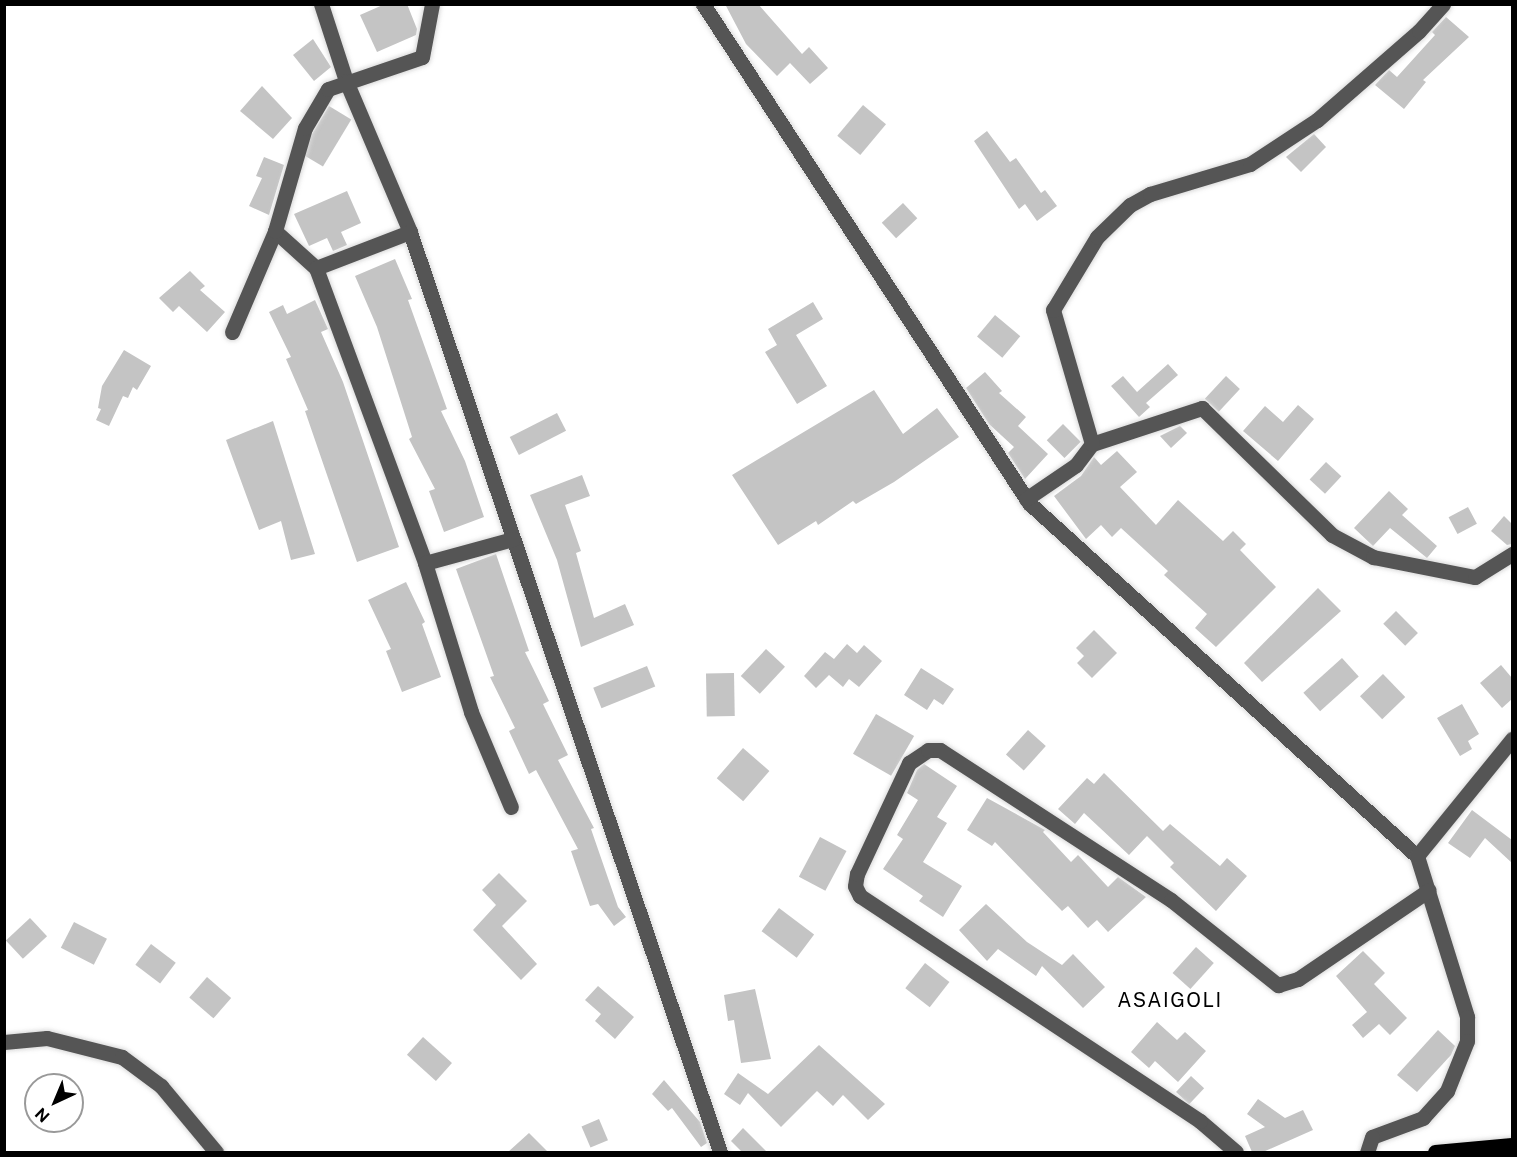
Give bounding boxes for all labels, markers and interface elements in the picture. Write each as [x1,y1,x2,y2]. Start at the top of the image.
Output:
district label: ASAIGOLI [1117,988,1223,1012]
north arrow [24,1073,84,1133]
text: N [31,1104,54,1126]

